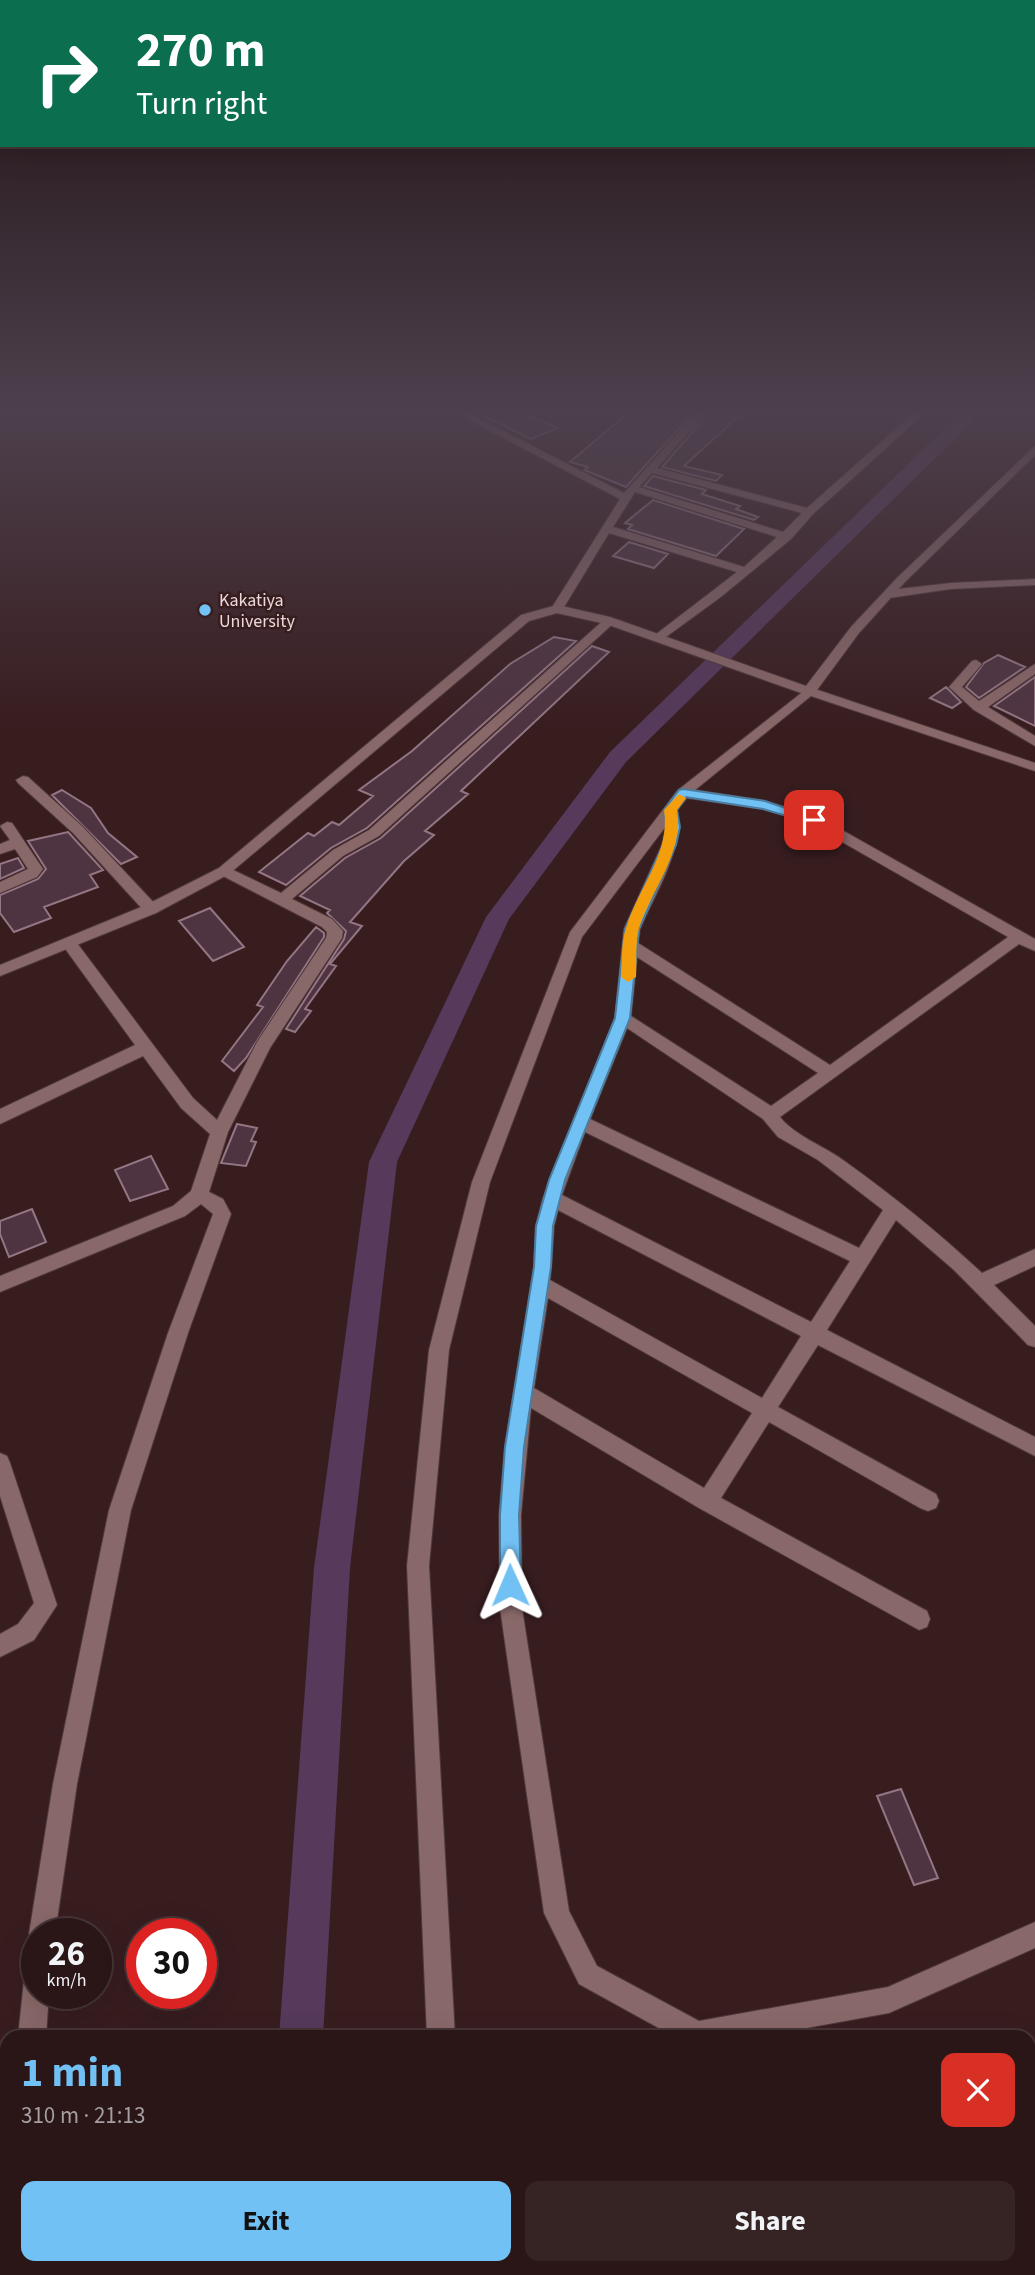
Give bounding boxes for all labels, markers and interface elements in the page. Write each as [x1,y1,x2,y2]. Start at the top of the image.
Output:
text: 270 m [136,16,265,86]
icon: right [21,28,112,119]
text: Turn right [136,81,267,127]
place label: Kakatiya University [219,588,295,634]
marker: Kakatiya University [197,602,213,618]
pin [784,790,844,850]
icon: arrive [795,801,833,839]
position arrow [473,1548,547,1622]
speed limit sign: 30 [126,1918,217,2009]
text: 26 [48,1929,85,1979]
text: km/h [47,1968,86,1993]
text: 1 min [21,2043,123,2103]
button: close [941,2053,1015,2127]
text: 310 m · 21:13 [21,2099,145,2132]
button: Exit [21,2181,511,2261]
button: Share [525,2181,1015,2261]

